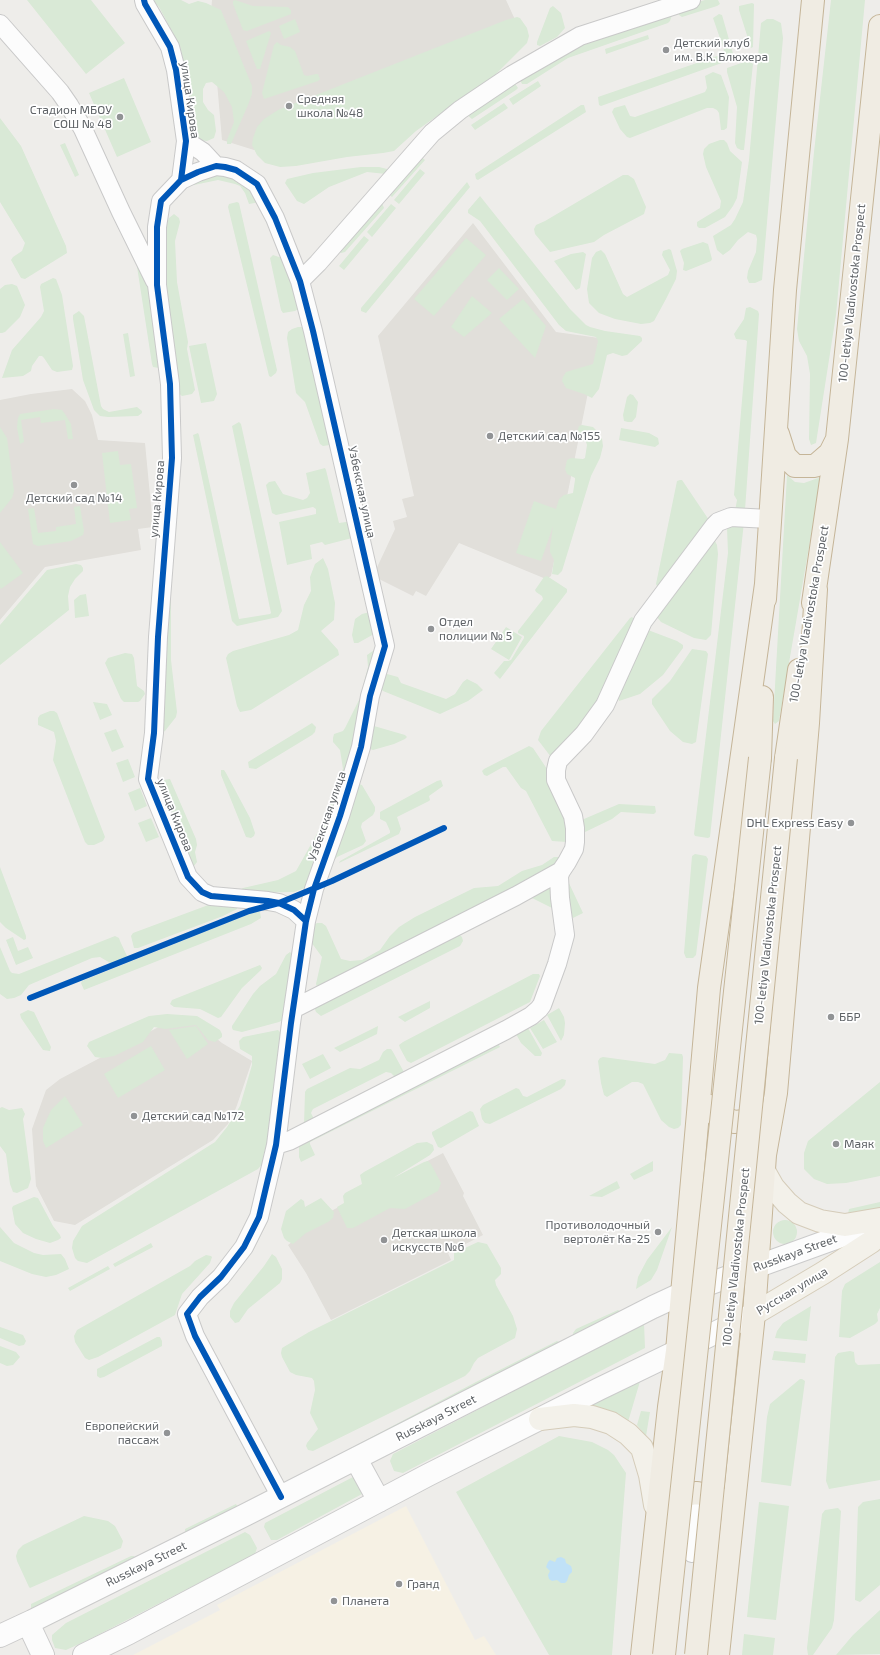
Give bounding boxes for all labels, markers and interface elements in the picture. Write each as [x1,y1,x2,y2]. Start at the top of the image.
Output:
place label: Детский клуб им. В.К. Блюхера [674,36,768,64]
marker: Детский клуб им. В.К. Блюхера [661,45,671,55]
street label: улица Кирова [177,61,203,139]
place label: Средняя школа №48 [297,92,363,120]
marker: Средняя школа №48 [284,101,294,111]
place label: Стадион МБОУ СОШ № 48 [30,103,112,131]
marker: Стадион МБОУ СОШ № 48 [115,112,125,122]
street label: 100-letiya Vladivostoka Prospect [835,203,869,383]
place label: Детский сад №155 [498,429,600,443]
marker: Детский сад №155 [485,431,495,441]
street label: Узбекская улица [345,445,379,539]
street label: улица Кирова [146,460,168,538]
marker: Детский сад №14 [69,480,79,490]
place label: Детский сад №14 [26,491,122,505]
street label: 100-letiya Vladivostoka Prospect [786,524,832,704]
place label: Отдел полиции № 5 [439,615,512,643]
marker: Отдел полиции № 5 [426,624,436,634]
street label: Узбекская улица [305,769,349,863]
street label: улица Кирова [154,776,196,854]
place label: DHL Express Easy [746,816,843,830]
marker: DHL Express Easy [846,818,856,828]
street label: 100-letiya Vladivostoka Prospect [751,845,785,1025]
place label: ББР [839,1010,860,1024]
marker: ББР [826,1012,836,1022]
place label: Детский сад №172 [142,1109,244,1123]
marker: Детский сад №172 [129,1111,139,1121]
place label: Маяк [844,1137,874,1151]
marker: Маяк [831,1139,841,1149]
street label: 100-letiya Vladivostoka Prospect [719,1167,753,1347]
place label: Противолодочный вертолёт Ка-25 [546,1218,650,1246]
place label: Детская школа искусств №6 [392,1226,477,1254]
marker: Противолодочный вертолёт Ка-25 [653,1227,663,1237]
street label: Russkaya Street [751,1231,839,1275]
marker: Детская школа искусств №6 [379,1235,389,1245]
street label: Русская улица [754,1264,830,1318]
street label: Russkaya Street [394,1392,478,1444]
place label: Европейский пассаж [85,1419,159,1447]
marker: Европейский пассаж [162,1428,172,1438]
street label: Russkaya Street [103,1538,189,1590]
place label: Гранд [407,1577,440,1591]
marker: Гранд [394,1579,404,1589]
place label: Планета [342,1594,389,1608]
marker: Планета [329,1596,339,1606]

